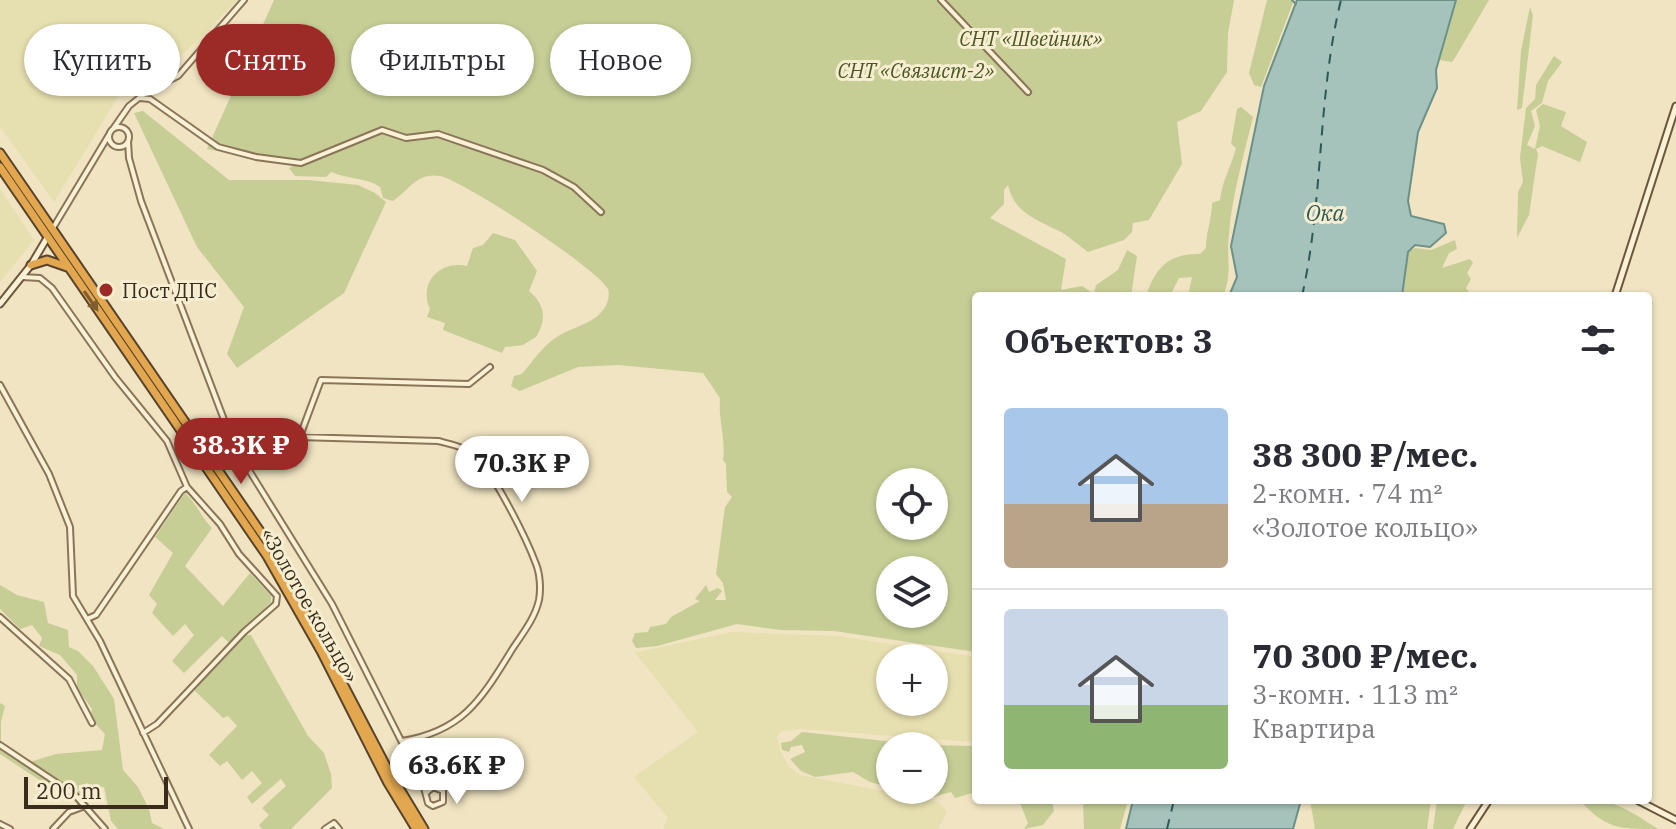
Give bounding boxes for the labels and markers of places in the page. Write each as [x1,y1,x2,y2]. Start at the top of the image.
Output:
place label: Пост ДПС [122,277,217,304]
marker: Пост ДПС [97,281,115,299]
pin: 38.3K ₽ [167,418,315,486]
pin: 70.3K ₽ [448,436,596,504]
pin: 63.6K ₽ [383,738,531,806]

